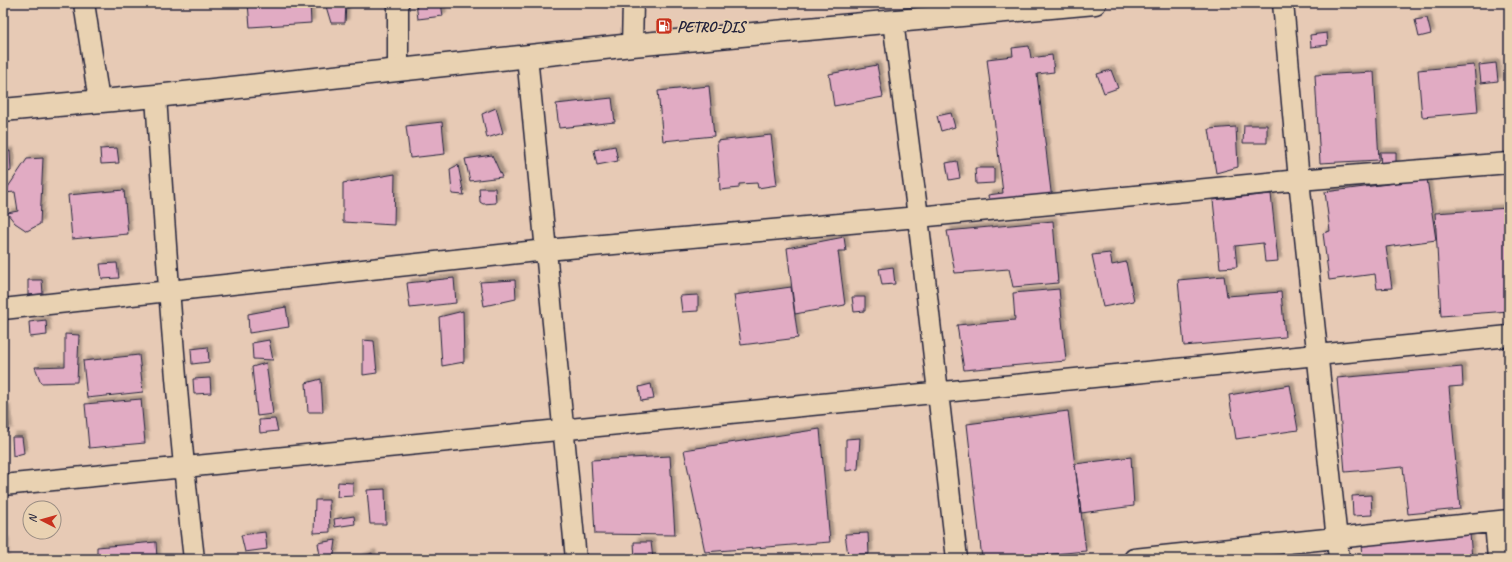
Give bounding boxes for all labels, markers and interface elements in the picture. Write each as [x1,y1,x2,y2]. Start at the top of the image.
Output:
fuel station icon: PETRO-DIS [654,16,674,36]
place label: PETRO-DIS [677,17,748,37]
north arrow [22,500,62,540]
text: N [25,513,40,523]

